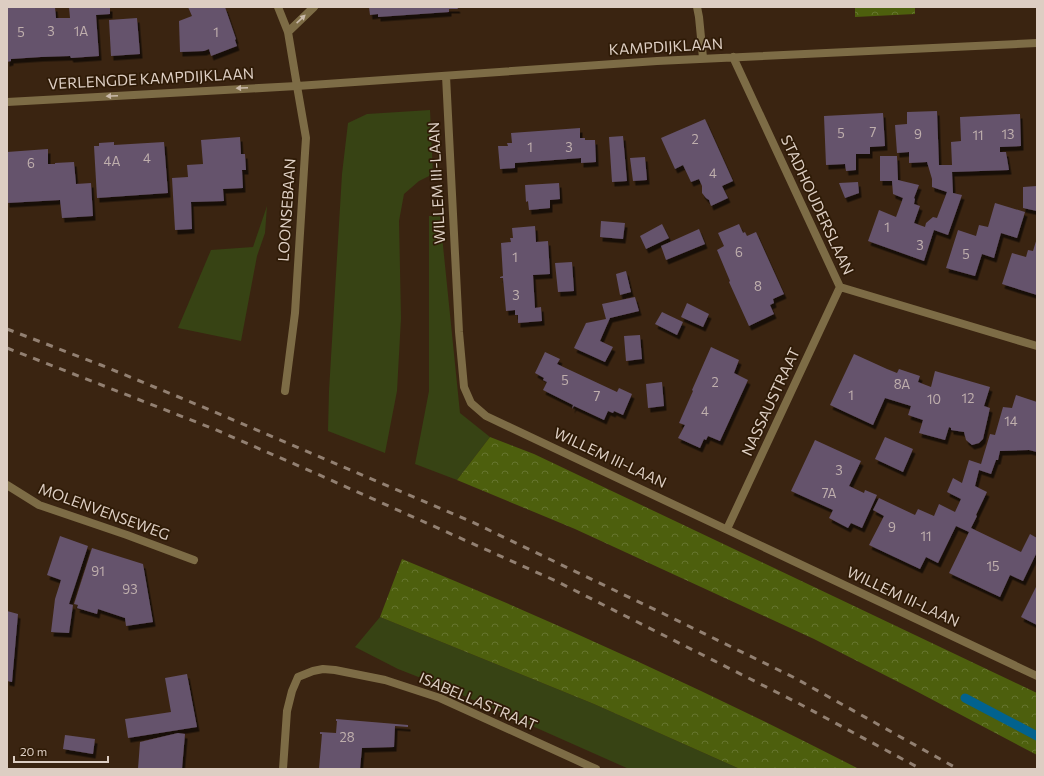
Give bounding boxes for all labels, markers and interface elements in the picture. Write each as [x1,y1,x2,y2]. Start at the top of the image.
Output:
one-way arrow [296,15,306,24]
house number: 3 [47,23,55,39]
house number: 1A [74,23,88,39]
house number: 5 [17,24,25,40]
house number: 1 [213,24,219,40]
street label: KAMPDIJKLAAN [608,34,724,58]
street label: VERLENGDE KAMPDIJKLAAN [47,64,254,92]
one-way arrow [236,85,248,92]
one-way arrow [106,92,118,99]
street label: WILLEM III-LAAN [424,122,448,245]
house number: 7 [870,124,877,140]
house number: 5 [837,125,845,141]
house number: 9 [914,126,922,142]
house number: 13 [1002,126,1014,142]
house number: 11 [972,127,984,143]
house number: 2 [691,131,699,147]
street label: STADHOUDERSLAAN [778,132,858,277]
house number: 1 [527,139,533,155]
house number: 3 [565,139,573,155]
house number: 4 [143,150,151,166]
house number: 4A [104,153,120,169]
house number: 6 [27,155,35,171]
street label: LOONSEBAAN [273,158,299,262]
house number: 4 [709,165,717,181]
house number: 1 [884,219,890,235]
house number: 3 [916,237,924,253]
house number: 6 [735,244,743,260]
house number: 5 [962,246,970,262]
house number: 1 [512,249,518,265]
house number: 8 [754,278,762,294]
house number: 3 [512,287,520,303]
street label: NASSAUSTRAAT [737,344,803,459]
house number: 5 [561,372,569,388]
house number: 2 [711,374,719,390]
house number: 8A [894,376,910,392]
house number: 1 [848,387,854,403]
house number: 7 [594,388,601,404]
house number: 12 [962,390,974,406]
house number: 10 [927,391,941,407]
house number: 4 [701,403,709,419]
house number: 14 [1004,413,1018,429]
street label: WILLEM III-LAAN [551,423,670,491]
house number: 3 [835,462,843,478]
street label: MOLENVENSEWEG [36,479,173,543]
house number: 7A [822,485,836,501]
house number: 9 [888,519,896,535]
house number: 11 [920,528,932,544]
house number: 15 [986,558,1000,574]
street label: WILLEM III-LAAN [844,562,963,630]
house number: 91 [91,563,105,579]
house number: 93 [122,581,138,597]
street label: ISABELLASTRAAT [417,668,541,734]
house number: 28 [339,729,355,745]
scale bar [14,738,108,764]
text: 20 m [20,744,47,758]

